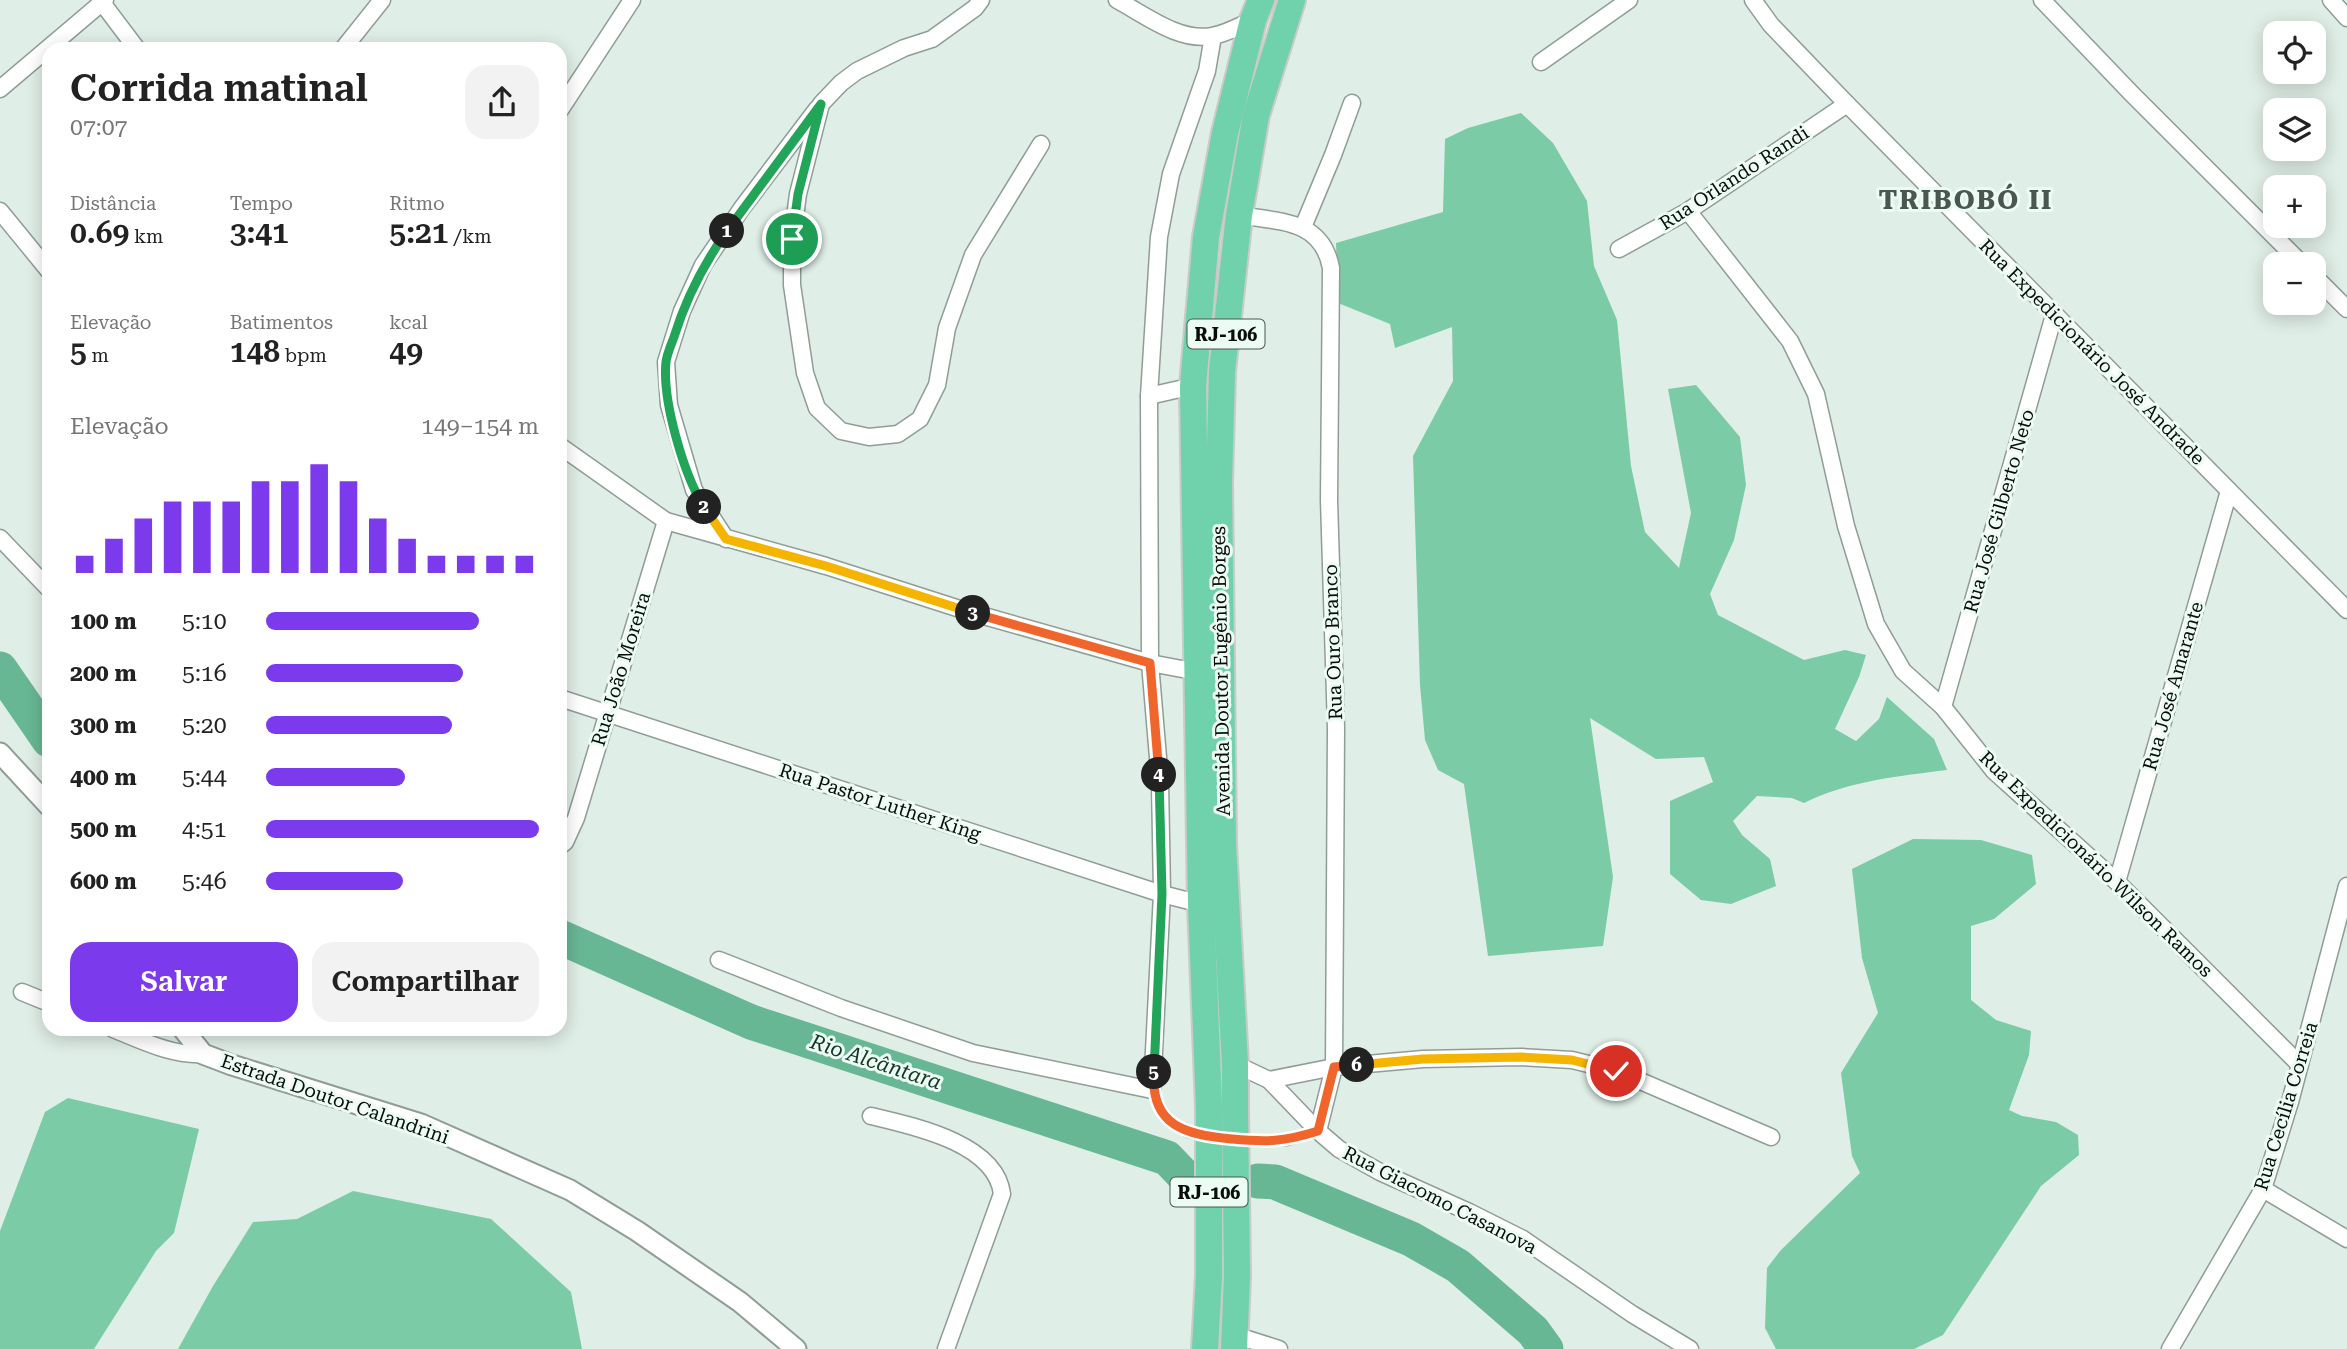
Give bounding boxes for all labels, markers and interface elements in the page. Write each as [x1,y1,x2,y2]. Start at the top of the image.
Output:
map controls [2263,21,2326,315]
button: locate [2263,21,2326,84]
button: share [465,65,539,139]
text: Corrida matinal [70,66,368,110]
button: layers [2263,98,2326,161]
text: 07:07 [70,114,127,141]
street label: Rua Orlando Randi [1655,121,1813,235]
button: + [2263,175,2326,238]
district label: TRIBOBÓ II [1879,183,2053,215]
text: Distância [70,192,156,215]
text: Tempo [230,192,293,215]
text: Ritmo [389,192,445,215]
pin [762,209,822,269]
pin: 1 [710,214,744,248]
text: 0.69 [70,215,129,250]
text: 3:41 [230,215,289,250]
text: 5:21 [389,215,449,250]
text: 1 [721,219,732,242]
icon: arrive [773,220,811,258]
text: km [129,225,163,248]
text: /km [449,225,492,248]
street label: Rua Expedicionário José Andrade [1974,234,2210,470]
button: − [2263,252,2326,315]
text: Elevação [70,311,151,334]
text: Batimentos [230,311,333,334]
text: kcal [389,311,428,334]
road number: RJ-106 [1188,320,1264,348]
text: 5 [70,334,87,369]
text: 148 [230,334,280,369]
text: 49 [389,334,423,369]
text: m [87,344,109,367]
text: bpm [280,344,327,367]
street label: Rua José Gilberto Neto [1959,406,2039,616]
text: Elevação [70,413,169,440]
text: 149–154 m [421,413,539,440]
pin: 2 [686,490,722,524]
text: 2 [698,495,709,518]
street label: Avenida Doutor Eugênio Borges [1207,526,1235,816]
street label: Rua Ouro Branco [1319,564,1347,720]
street label: Rua João Moreira [587,589,656,749]
pin: 3 [956,596,990,630]
street label: Rua José Amarante [2138,599,2208,773]
text: 3 [967,601,978,624]
text: 100 m [70,608,137,635]
text: 5:10 [182,608,227,635]
text: 200 m [70,660,137,687]
text: 5:16 [182,660,227,687]
text: 300 m [70,712,137,739]
text: 5:20 [182,712,227,739]
street label: Rua Expedicionário Wilson Ramos [1975,746,2217,982]
street label: Rua Pastor Luther King [776,758,984,846]
pin: 4 [1142,758,1176,792]
text: 4 [1153,763,1164,786]
text: 400 m [70,764,137,791]
text: 5:44 [182,764,227,791]
text: 500 m [70,816,137,843]
text: 4:51 [182,816,227,843]
text: 600 m [70,868,137,895]
text: 5:46 [182,868,227,895]
button: Salvar [70,942,298,1022]
button: Compartilhar [312,942,539,1022]
street label: Rua Cecília Correia [2249,1018,2323,1193]
water label: Rio Alcântara [807,1029,944,1094]
pin [1586,1041,1646,1101]
pin: 6 [1340,1048,1374,1082]
street label: Estrada Doutor Calandrini [218,1049,452,1149]
icon: check [1597,1052,1635,1090]
text: 6 [1351,1053,1362,1076]
pin: 5 [1136,1054,1172,1090]
text: 5 [1148,1060,1159,1083]
street label: Rua Giacomo Casanova [1339,1141,1541,1259]
road number: RJ-106 [1170,1177,1248,1206]

